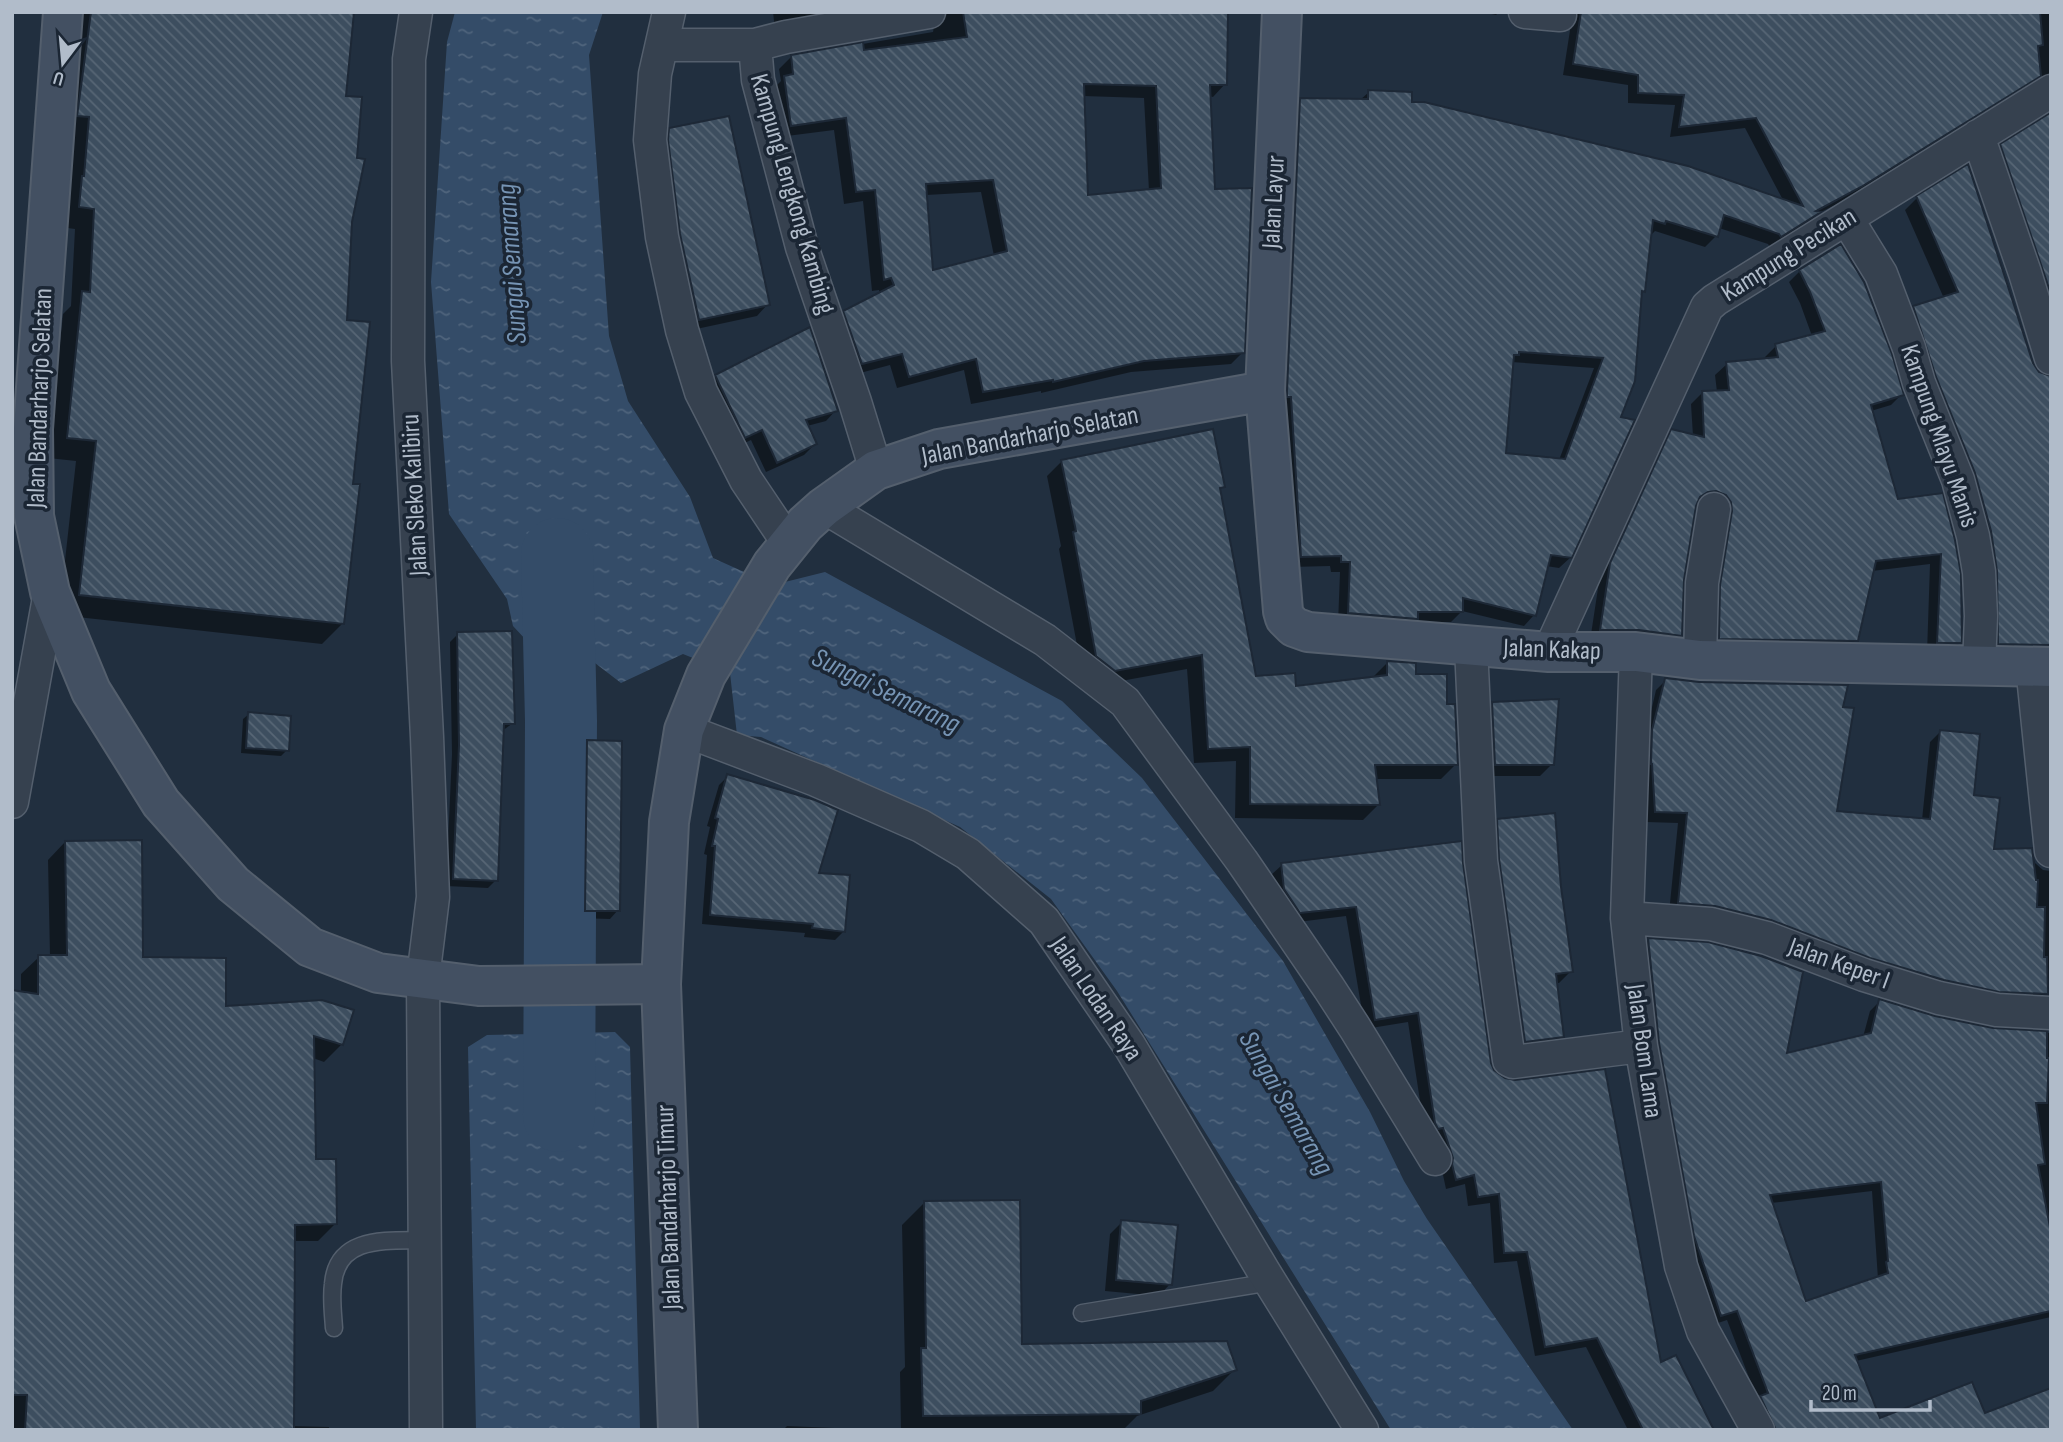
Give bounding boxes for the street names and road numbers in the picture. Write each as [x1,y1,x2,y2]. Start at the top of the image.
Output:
street label: Kampung Lengkong Kambing [743,70,841,318]
street label: Jalan Layur [1256,154,1292,250]
street label: Kampung Pecikan [1716,201,1862,309]
street label: Jalan Bandarharjo Selatan [21,287,59,510]
street label: Kampung Mlayu Manis [1893,340,1985,532]
street label: Jalan Bandarharjo Selatan [918,400,1141,472]
street label: Jalan Sleko Kalibiru [395,413,435,578]
street label: Jalan Kakap [1502,633,1601,667]
street label: Jalan Lodan Raya [1043,930,1149,1067]
street label: Jalan Keper I [1783,931,1894,997]
street label: Jalan Bom Lama [1619,981,1669,1120]
street label: Jalan Bandarharjo Timur [650,1103,688,1311]

